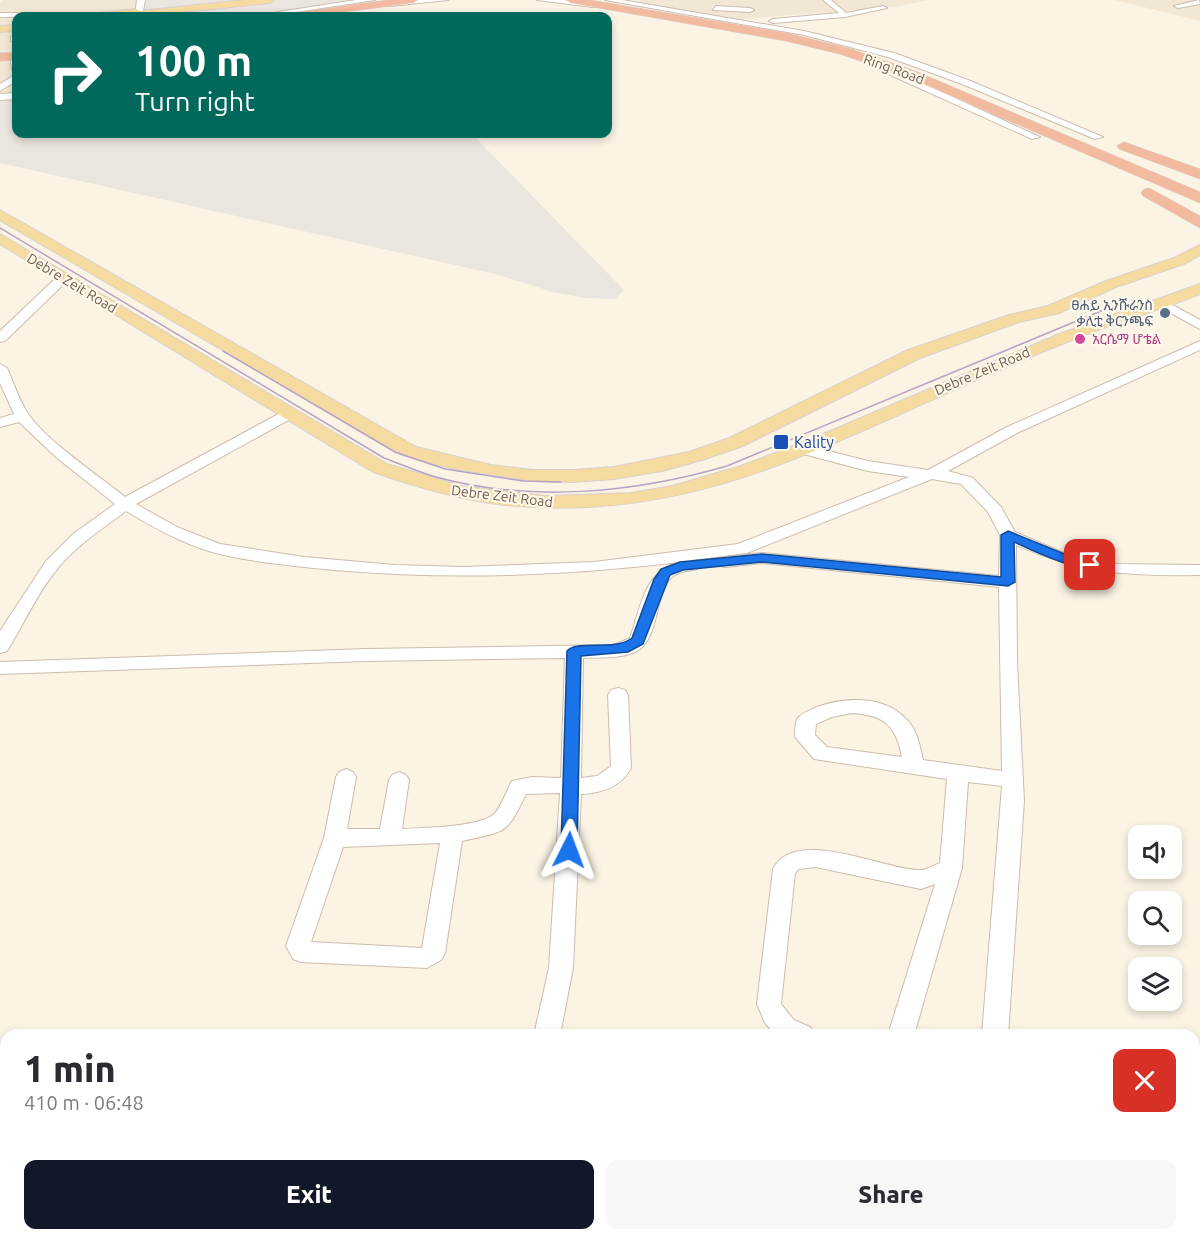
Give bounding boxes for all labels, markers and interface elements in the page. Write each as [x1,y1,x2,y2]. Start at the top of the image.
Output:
icon: right [36,36,114,114]
text: 100 m [135,37,252,84]
street label: Ring Road [861,51,927,87]
text: Turn right [135,86,255,116]
street label: Debre Zeit Road [24,250,120,316]
place label: ፀሐይ ኢንሹራንስ ቃሊቲ ቅርንጫፍ [1071,297,1153,329]
marker: ፀሐይ ኢንሹራንስ ቃሊቲ ቅርንጫፍ [1158,306,1172,320]
place label: አርሴማ ሆቴል [1092,331,1162,347]
marker: አርሴማ ሆቴል [1073,332,1087,346]
street label: Debre Zeit Road [932,344,1032,398]
marker: Kality [772,433,790,451]
place label: Kality [794,433,834,451]
street label: Debre Zeit Road [450,482,554,510]
pin [1064,539,1115,590]
icon: arrive [1073,548,1106,581]
position arrow [537,818,601,882]
map controls [1128,825,1182,1011]
button: sound [1128,825,1182,879]
button: search [1128,891,1182,945]
button: layers [1128,957,1182,1011]
text: 1 min [24,1048,116,1089]
button: close [1113,1049,1176,1112]
text: 410 m · 06:48 [24,1091,144,1114]
button: Exit [24,1160,594,1229]
button: Share [606,1160,1176,1229]

